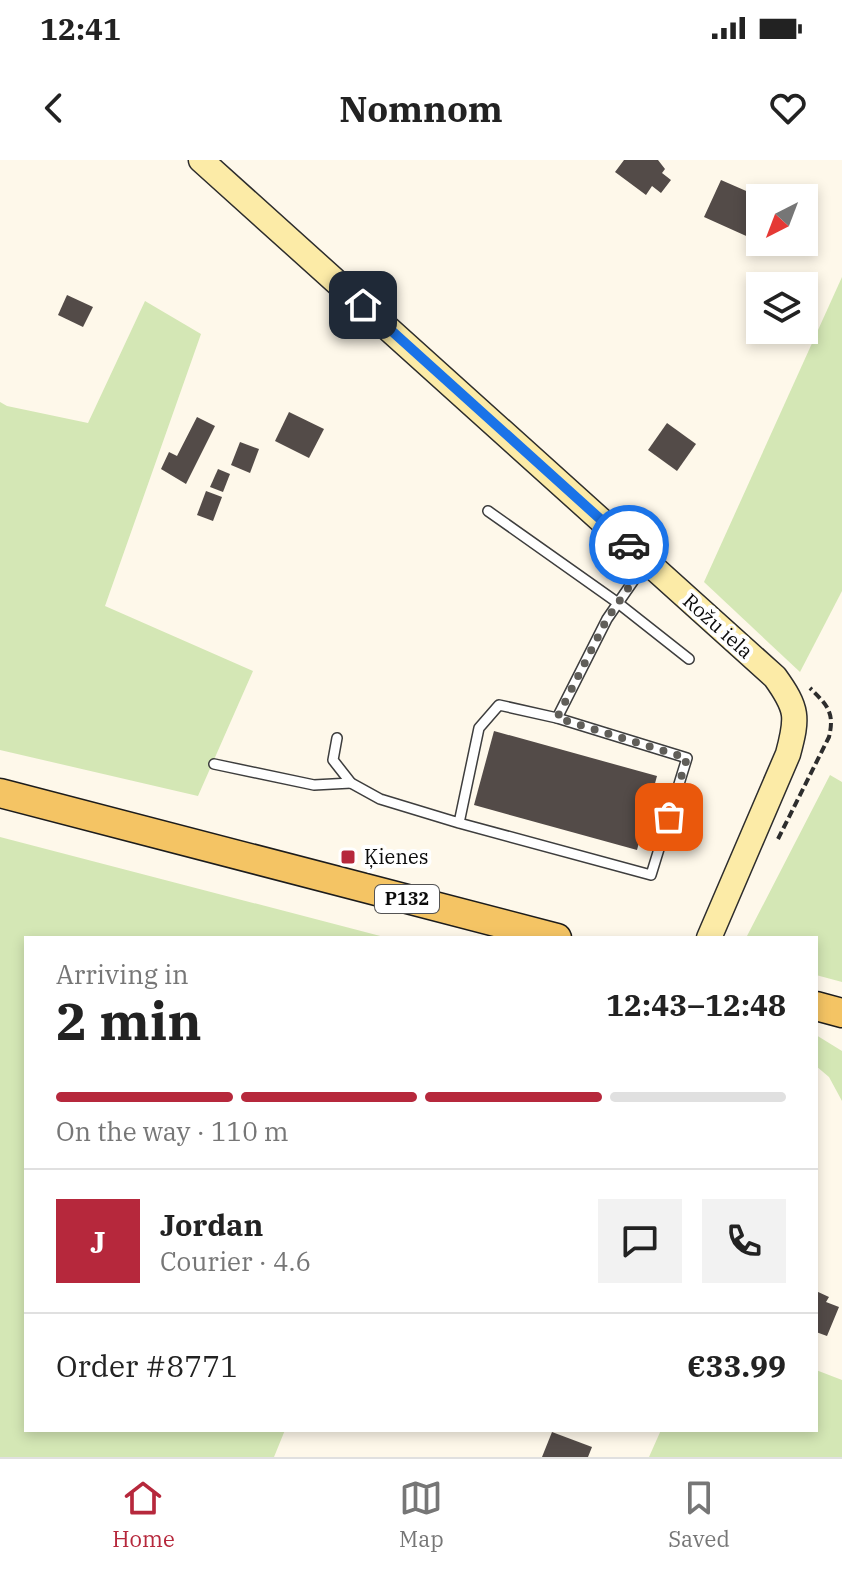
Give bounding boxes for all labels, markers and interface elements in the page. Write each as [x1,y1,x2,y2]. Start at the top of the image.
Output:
text: 12:41 [40,9,121,48]
text: Nomnom [339,85,503,132]
icon: back [32,86,76,130]
icon: heart [766,86,810,130]
north arrow [746,184,818,256]
map controls [746,184,818,344]
pin [329,271,397,339]
button: layers [746,272,818,344]
icon: home [341,283,385,327]
courier [589,505,669,585]
icon: car [607,523,651,567]
street label: Rožu iela [678,587,759,664]
pin [635,783,703,851]
icon: bag [647,795,691,839]
place label: Ķienes [364,843,428,870]
marker: Ķienes [339,848,357,866]
road number: P132 [375,885,439,913]
text: Arriving in [56,957,189,991]
text: 12:43–12:48 [606,985,786,1024]
text: 2 min [56,987,202,1054]
text: On the way · 110 m [56,1114,289,1148]
button: chat [598,1199,682,1283]
button: phone [702,1199,786,1283]
text: Jordan [160,1205,263,1244]
text: J [90,1222,106,1261]
text: Courier · 4.6 [160,1244,311,1278]
text: Order #8771 [56,1346,238,1385]
text: €33.99 [687,1346,786,1385]
tab: Home [112,1476,175,1553]
tab: Map [399,1476,444,1553]
tab: Saved [668,1476,730,1553]

